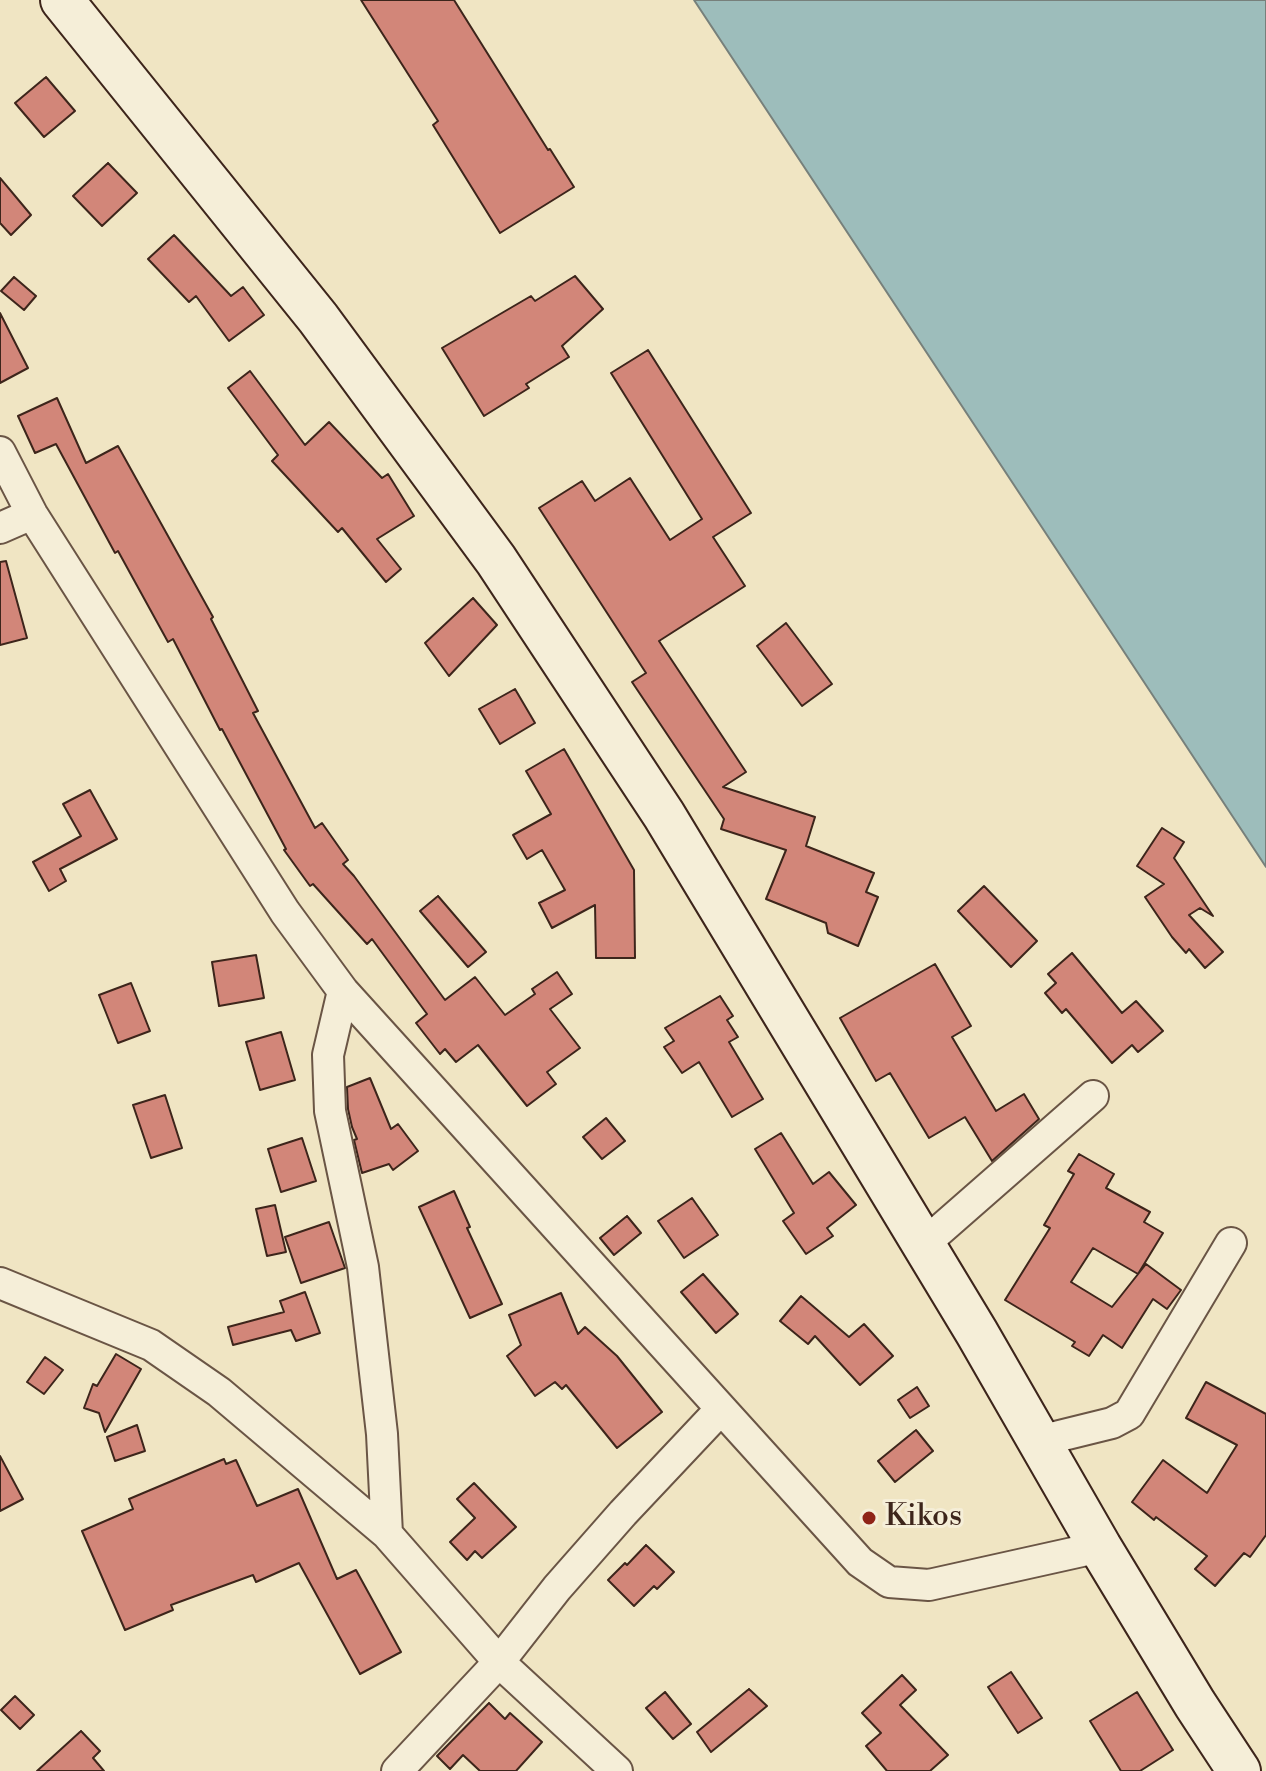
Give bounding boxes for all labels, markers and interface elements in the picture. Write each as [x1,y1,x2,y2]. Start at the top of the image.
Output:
place label: Kikos [885,1500,962,1536]
marker: Kikos [860,1509,878,1527]

